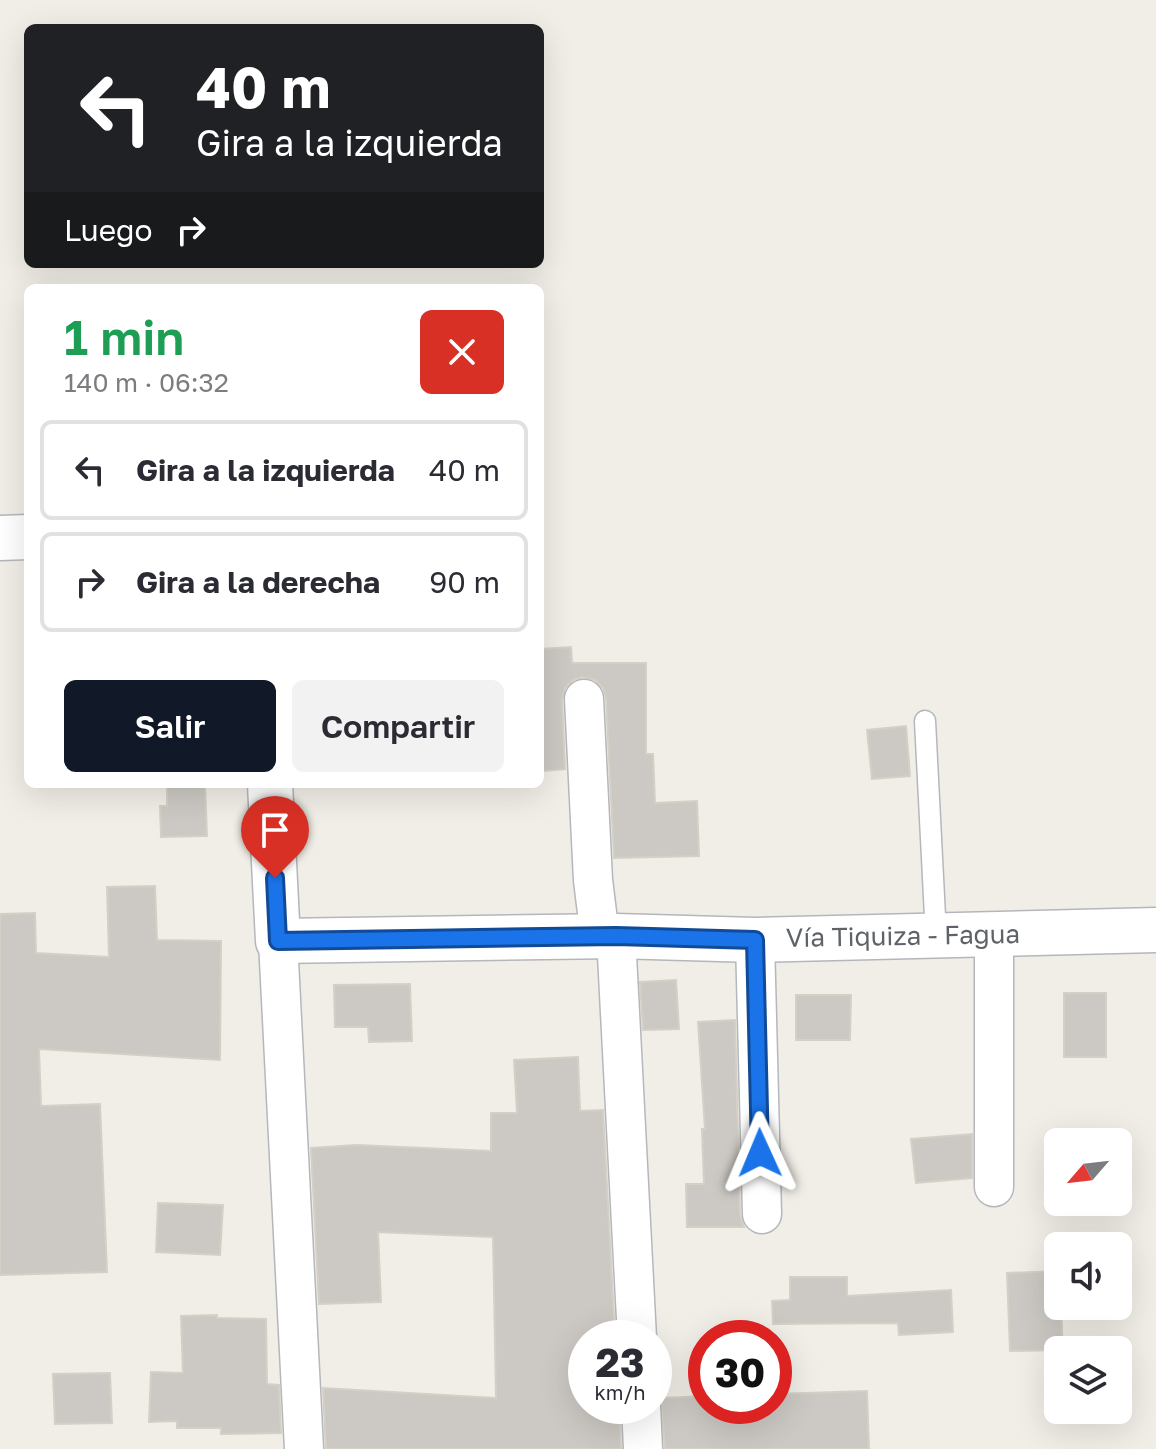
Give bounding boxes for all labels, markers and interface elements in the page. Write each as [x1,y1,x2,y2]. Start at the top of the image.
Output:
text: 40 m [196,53,330,120]
icon: left [64,56,168,160]
text: Gira a la izquierda [196,121,503,164]
icon: right [169,208,213,252]
text: Luego [64,212,153,248]
text: 1 min [64,308,184,366]
button: close [420,310,504,394]
text: 140 m · 06:32 [64,367,229,398]
icon: left [68,448,112,492]
text: Gira a la izquierda [136,452,395,488]
text: 40 m [429,452,500,488]
icon: right [68,560,112,604]
text: Gira a la derecha [136,564,380,600]
text: 90 m [429,564,500,600]
button: Salir [64,680,276,772]
button: Compartir [292,680,504,772]
pin [241,796,309,878]
icon: arrive [253,808,297,852]
street label: Vía Tiquiza - Fagua [786,918,1020,953]
position arrow [718,1111,802,1195]
north arrow [1044,1128,1132,1216]
map controls [1044,1128,1132,1424]
button: sound [1044,1232,1132,1320]
speed limit sign: 30 [688,1320,792,1424]
button: layers [1044,1336,1132,1424]
text: 23 [596,1338,644,1386]
text: km/h [595,1380,645,1404]

